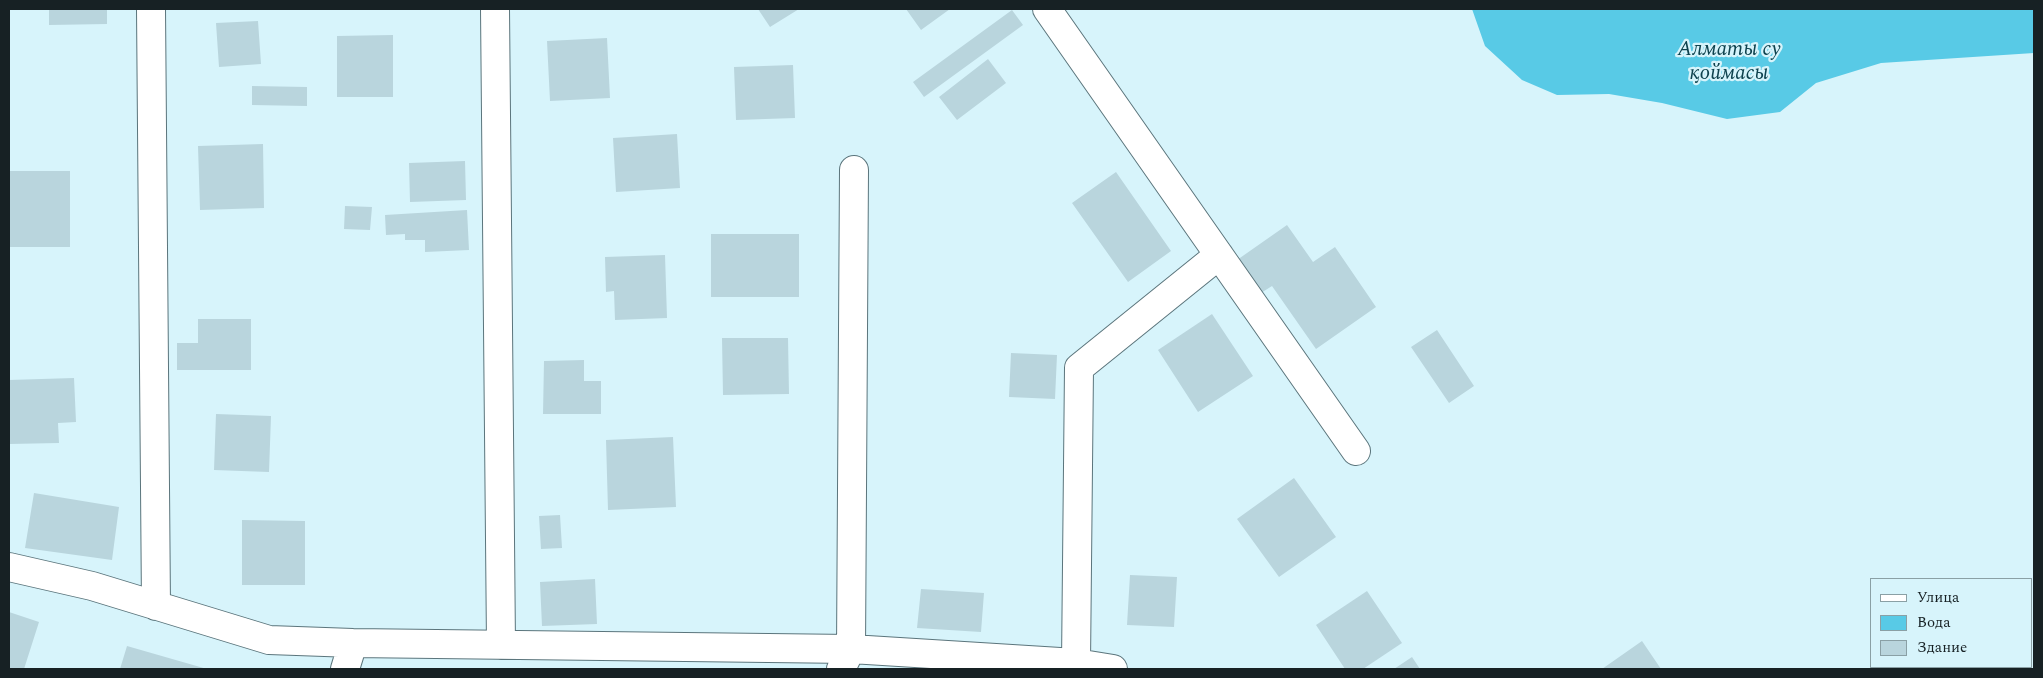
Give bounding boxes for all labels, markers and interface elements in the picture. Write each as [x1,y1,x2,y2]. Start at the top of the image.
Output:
water label: Алматы су қоймасы [1677,38,1781,88]
legend [1870,578,2033,668]
text: Улица [1917,586,1959,609]
text: Вода [1917,611,1951,634]
text: Здание [1917,636,1967,659]

